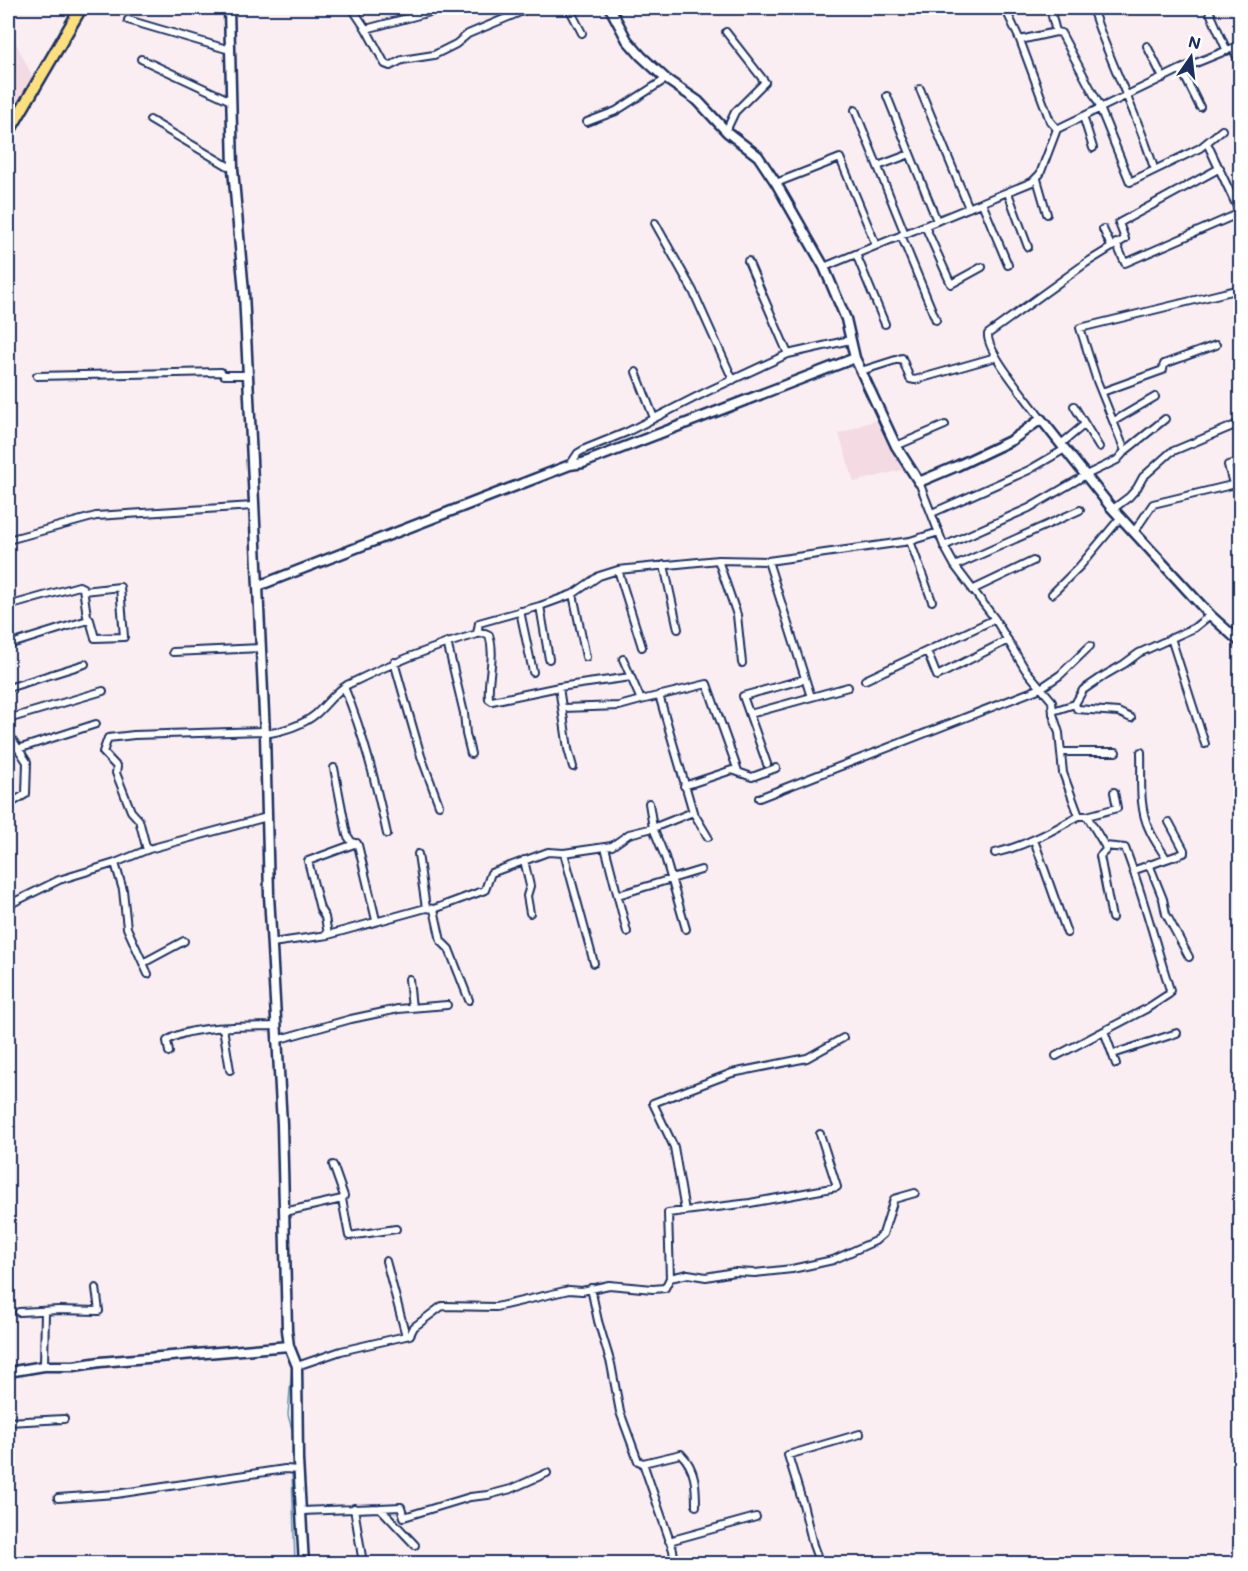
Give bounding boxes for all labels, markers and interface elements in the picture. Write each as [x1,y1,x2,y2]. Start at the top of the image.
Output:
north arrow [1161,27,1221,87]
text: N [1186,30,1203,54]

